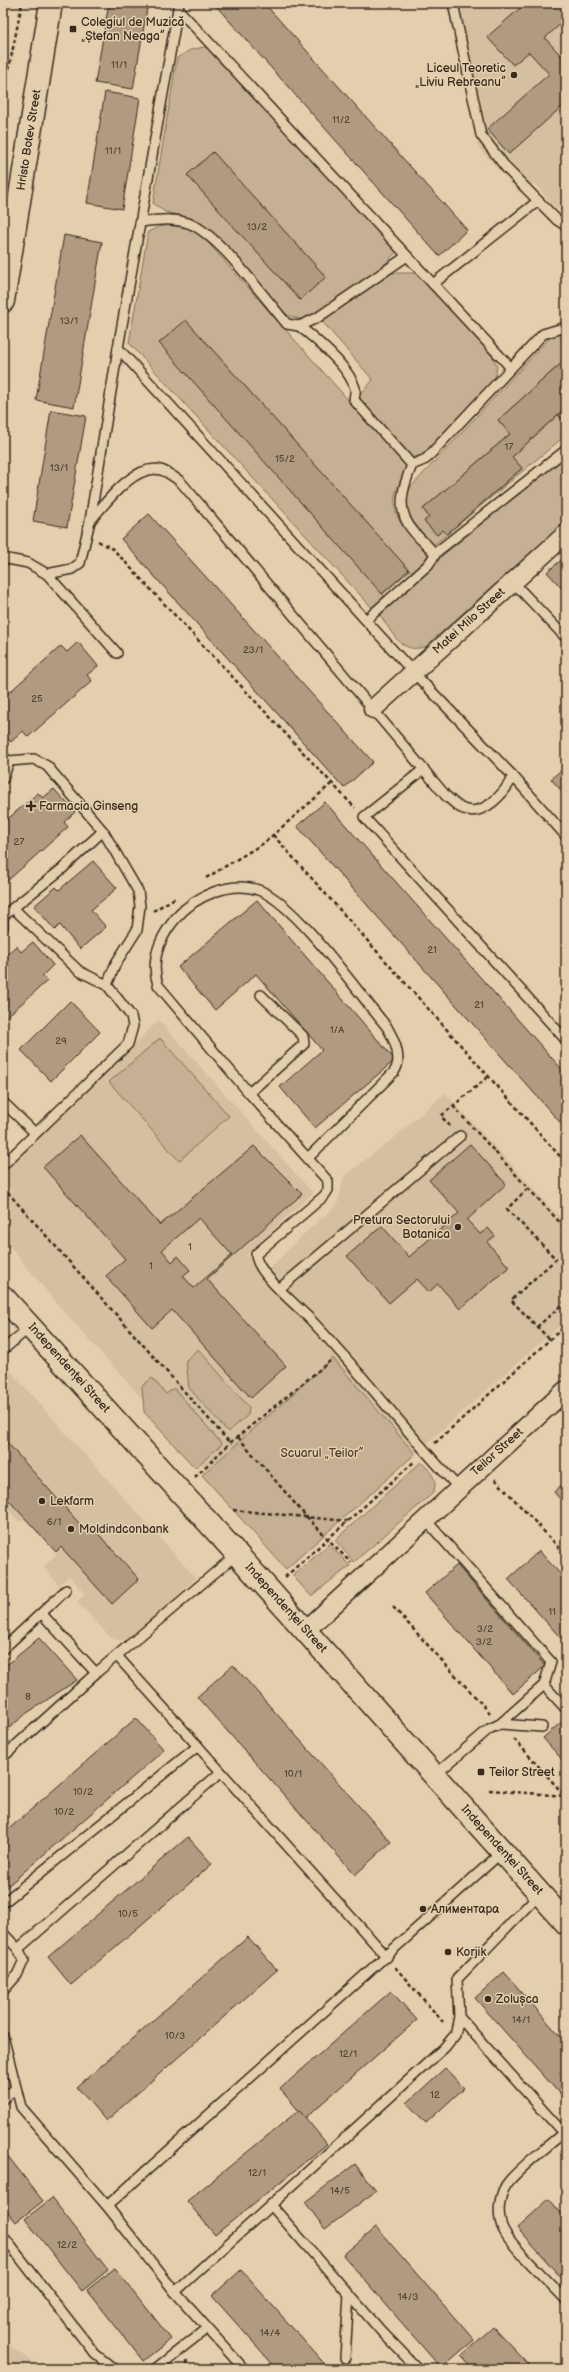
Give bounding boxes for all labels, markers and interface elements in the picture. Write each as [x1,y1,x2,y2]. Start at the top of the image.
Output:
place label: Colegiul de Muzică „Ștefan Neaga” [81,15,185,44]
marker: Colegiul de Muzică „Ștefan Neaga” [68,24,78,34]
house number: 11/1 [111,59,127,71]
place label: Liceul Teoretic „Liviu Rebreanu” [415,61,506,90]
marker: Liceul Teoretic „Liviu Rebreanu” [509,70,519,80]
street label: Hristo Botev Street [14,88,44,192]
house number: 11/2 [332,114,350,126]
house number: 11/1 [105,145,121,157]
house number: 13/2 [247,221,267,233]
house number: 13/1 [60,315,78,327]
house number: 17 [505,441,513,453]
house number: 15/2 [275,453,295,465]
house number: 13/1 [50,462,68,474]
street label: Matei Milo Street [430,584,508,657]
house number: 23/1 [243,644,263,656]
house number: 25 [31,693,43,705]
place label: Farmacia Ginseng [39,799,138,814]
marker: Farmacia Ginseng [26,801,36,811]
house number: 27 [14,836,24,848]
house number: 21 [427,944,437,956]
house number: 21 [474,999,484,1011]
house number: 1/A [330,1024,345,1036]
house number: 29 [55,1035,67,1047]
place label: Pretura Sectorului Botanica [353,1213,450,1242]
marker: Pretura Sectorului Botanica [453,1222,463,1232]
house number: 1 [188,1241,192,1253]
house number: 1 [149,1260,153,1272]
street label: Independenței Street [25,1320,113,1416]
street label: Teilor Street [468,1424,527,1480]
park label: Scuarul „Teilor” [281,1446,364,1461]
place label: Lekfarm [50,1494,94,1509]
marker: Lekfarm [37,1496,47,1506]
house number: 6/1 [47,1516,61,1528]
place label: Moldindconbank [79,1522,168,1537]
marker: Moldindconbank [66,1524,76,1534]
street label: Independenței Street [242,1560,330,1656]
house number: 11 [548,1606,556,1618]
house number: 3/2 [477,1623,493,1635]
house number: 3/2 [476,1636,492,1648]
house number: 8 [25,1691,31,1703]
place label: Teilor Street [489,1765,555,1780]
marker: Teilor Street [476,1767,486,1777]
house number: 10/1 [284,1768,302,1780]
house number: 10/2 [73,1786,93,1798]
street label: Independenței Street [458,1802,546,1898]
house number: 10/2 [54,1806,74,1818]
place label: Алиментара [430,1902,499,1917]
marker: Алиментара [418,1904,428,1914]
house number: 10/5 [118,1908,138,1920]
place label: Korjik [456,1945,486,1960]
marker: Korjik [443,1947,453,1957]
place label: Zolușca [495,1992,539,2007]
marker: Zolușca [483,1994,493,2004]
house number: 14/1 [512,2014,530,2026]
house number: 10/3 [165,2030,185,2042]
house number: 12/1 [339,2048,357,2060]
house number: 12 [430,2089,440,2101]
house number: 12/1 [248,2167,266,2179]
house number: 14/5 [330,2185,350,2197]
house number: 12/2 [57,2239,77,2251]
house number: 14/3 [398,2291,418,2303]
house number: 14/4 [260,2327,280,2339]

